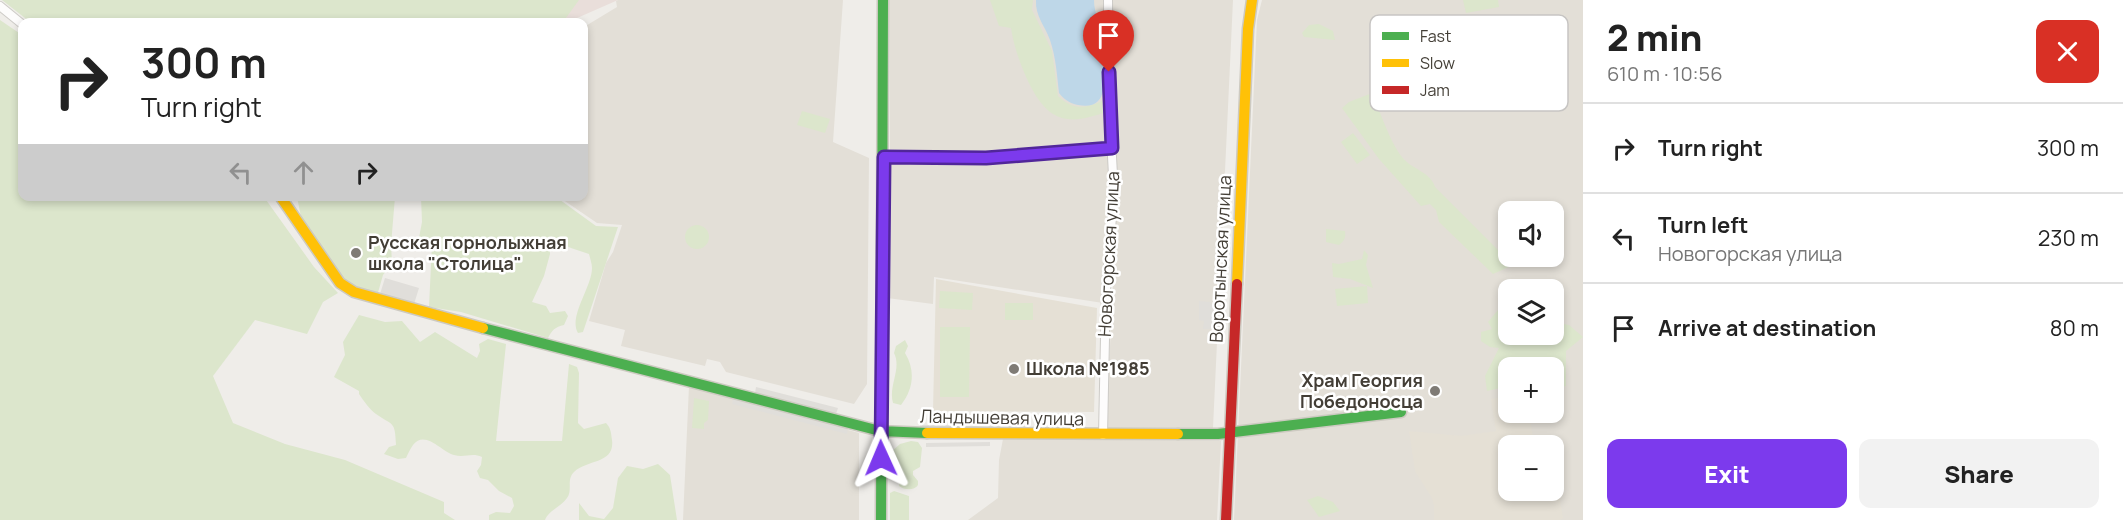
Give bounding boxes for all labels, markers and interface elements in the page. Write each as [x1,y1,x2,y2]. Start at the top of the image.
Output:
pin [1083,10,1134,72]
text: 2 min [1607,13,1702,62]
legend [1370,15,1568,111]
icon: arrive [1092,19,1125,52]
button: close [2036,20,2099,83]
text: Fast [1420,25,1451,47]
text: 300 m [141,33,267,91]
icon: right [42,42,120,120]
text: Slow [1420,52,1455,74]
text: 610 m · 10:56 [1607,60,1723,87]
text: Jam [1420,79,1450,101]
text: Turn right [141,88,262,125]
icon: right [1607,132,1640,165]
text: Turn right [1658,133,1763,163]
text: 300 m [2037,133,2099,163]
icon: left [224,156,257,189]
icon: ahead [287,156,320,189]
icon: right [350,156,383,189]
street label: Новогорская улица [1092,170,1124,337]
street label: Воротынская улица [1204,175,1236,343]
map controls [1498,201,1564,501]
button: sound [1498,201,1564,267]
text: Turn left [1658,210,1748,240]
icon: left [1607,222,1640,255]
text: 230 m [2038,223,2099,253]
place label: Русская горнолыжная школа "Столица" [368,230,567,275]
text: Новогорская улица [1658,240,1842,267]
marker: Русская горнолыжная школа "Столица" [349,246,363,260]
button: layers [1498,279,1564,345]
icon: arrive [1607,312,1640,345]
text: Arrive at destination [1658,313,1876,343]
text: 80 m [2050,313,2099,343]
place label: Школа №1985 [1026,356,1150,380]
button: + [1498,357,1564,423]
marker: Школа №1985 [1007,362,1021,376]
place label: Храм Георгия Победоносца [1300,368,1423,413]
marker: Храм Георгия Победоносца [1428,384,1442,398]
street label: Ландышевая улица [920,404,1084,430]
position arrow [849,426,913,490]
button: − [1498,435,1564,501]
button: Exit [1607,439,1847,508]
button: Share [1859,439,2099,508]

